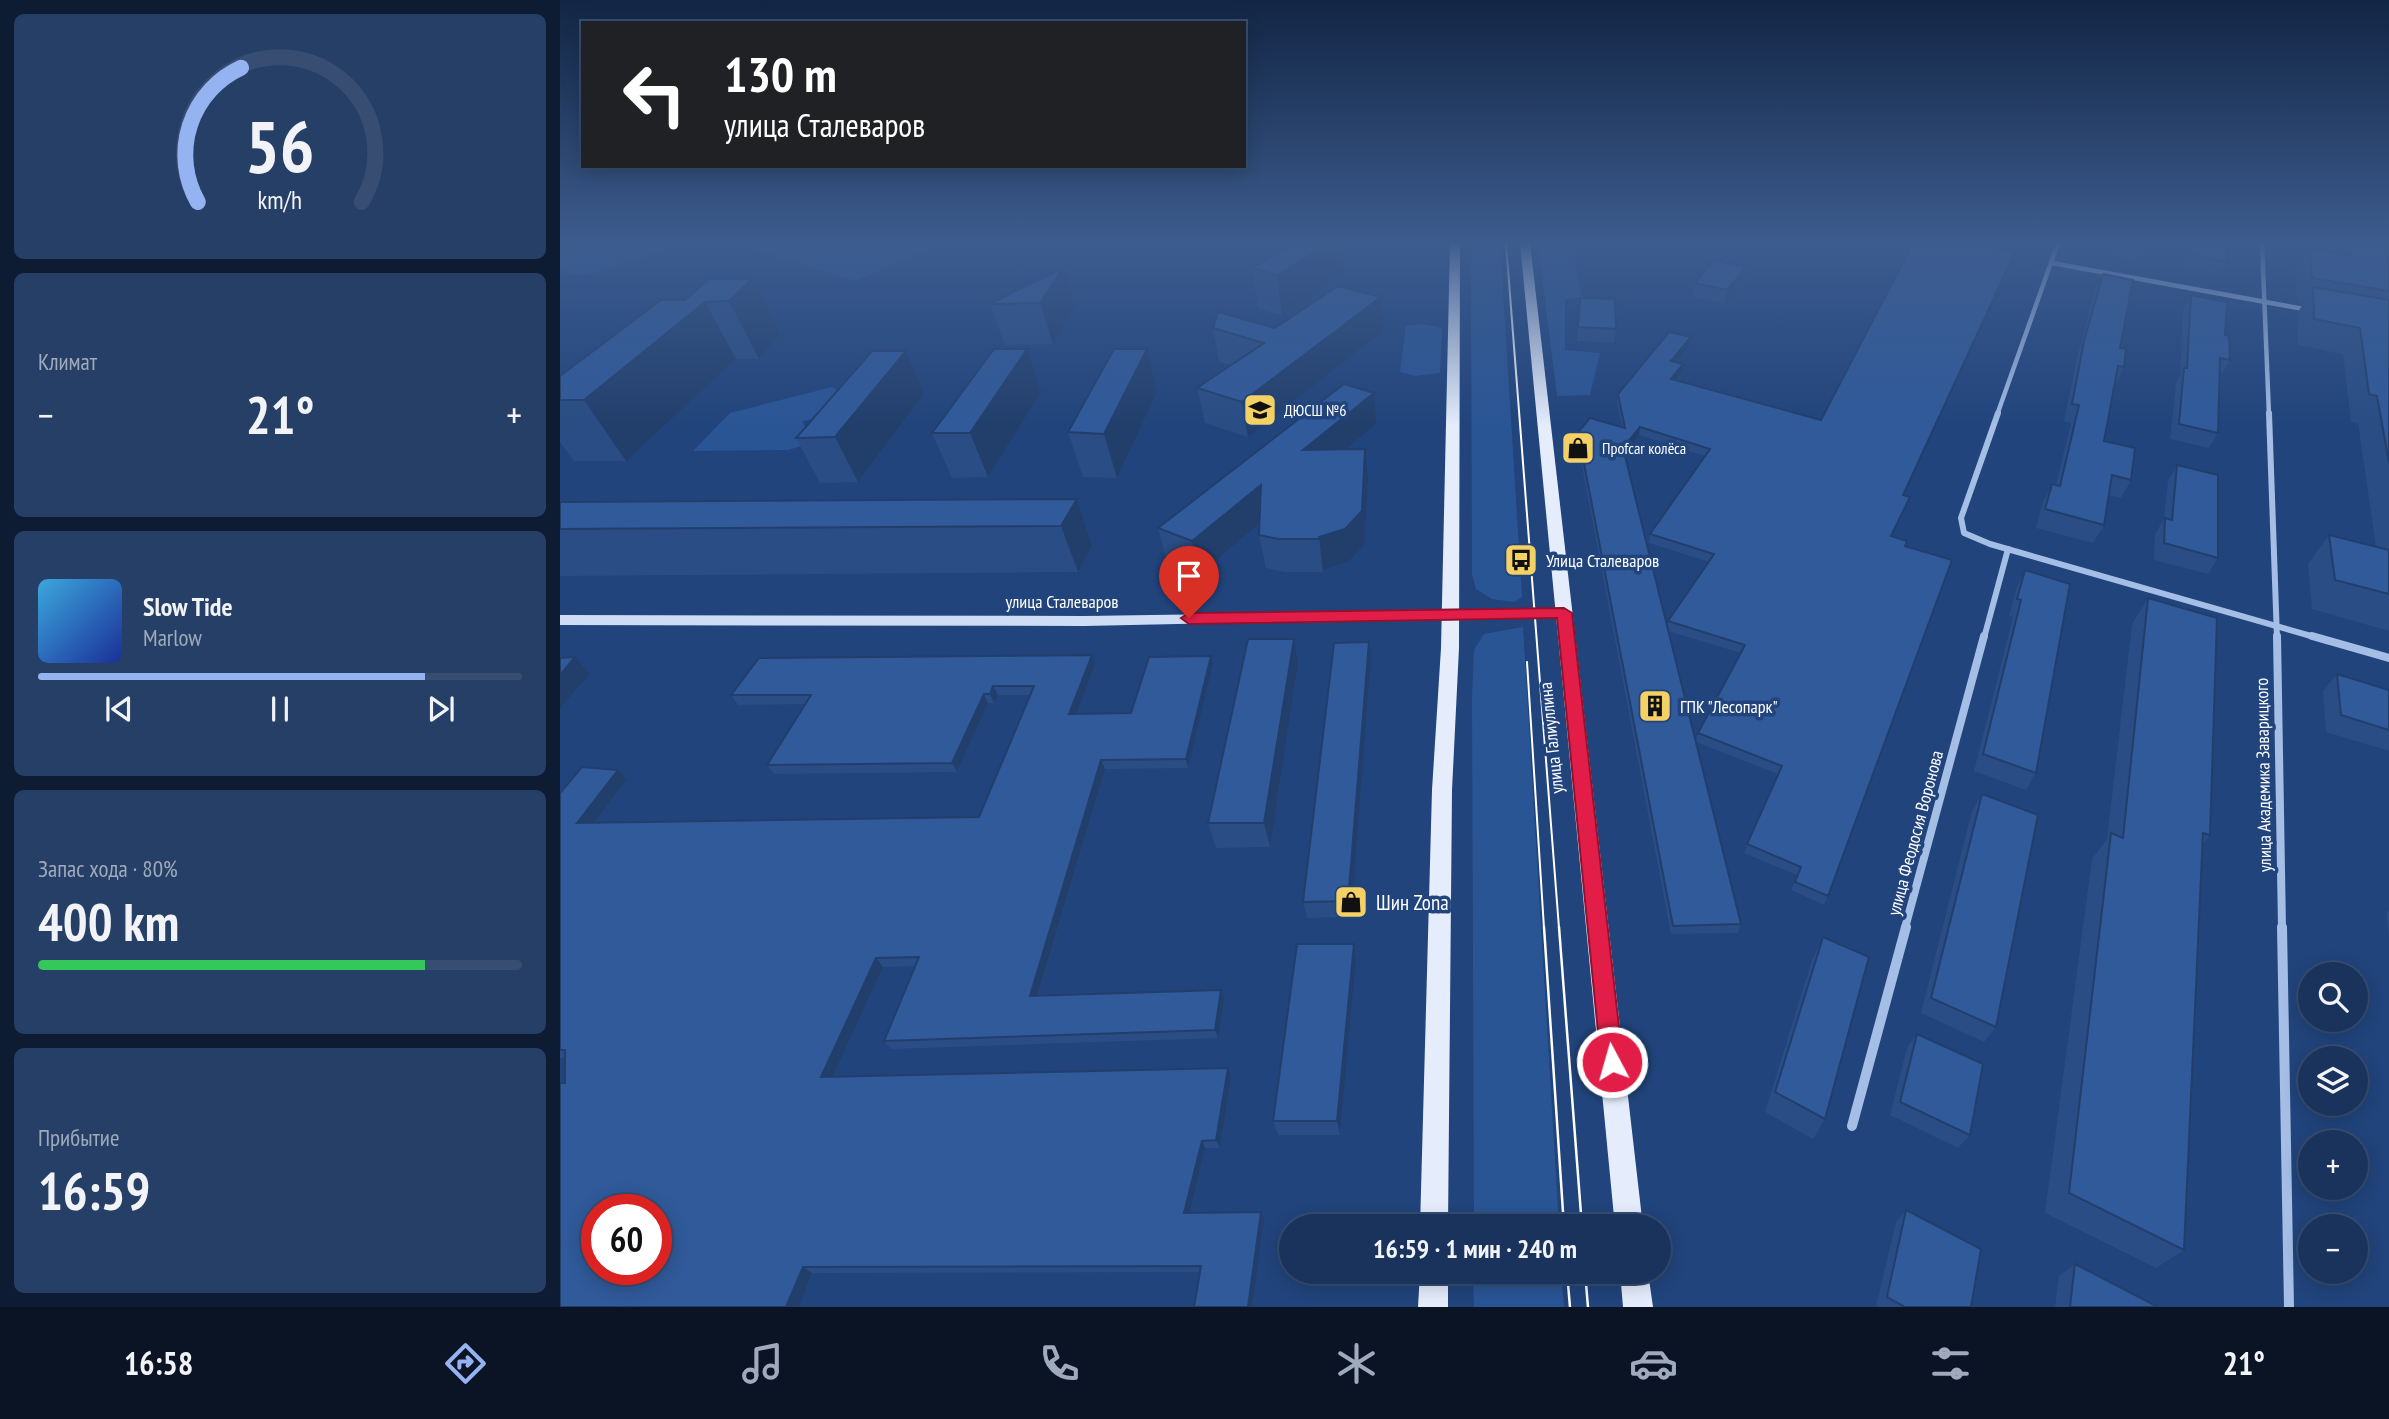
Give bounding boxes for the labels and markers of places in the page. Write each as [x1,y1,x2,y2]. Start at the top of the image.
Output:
school or university icon: ДЮСШ №6 [1241,391,1279,429]
place label: ДЮСШ №6 [1284,400,1346,420]
shop icon: Проfcar колёса [1559,429,1597,467]
place label: Проfcar колёса [1602,438,1686,458]
bus stop icon: Улица Сталеваров [1502,541,1540,579]
pin [1159,546,1219,618]
place label: Улица Сталеваров [1546,549,1659,572]
building icon: ГПК "Лесопарк" [1636,687,1674,725]
place label: ГПК "Лесопарк" [1680,695,1778,718]
shop icon: Шин Zona [1332,883,1370,921]
place label: Шин Zona [1376,889,1449,916]

